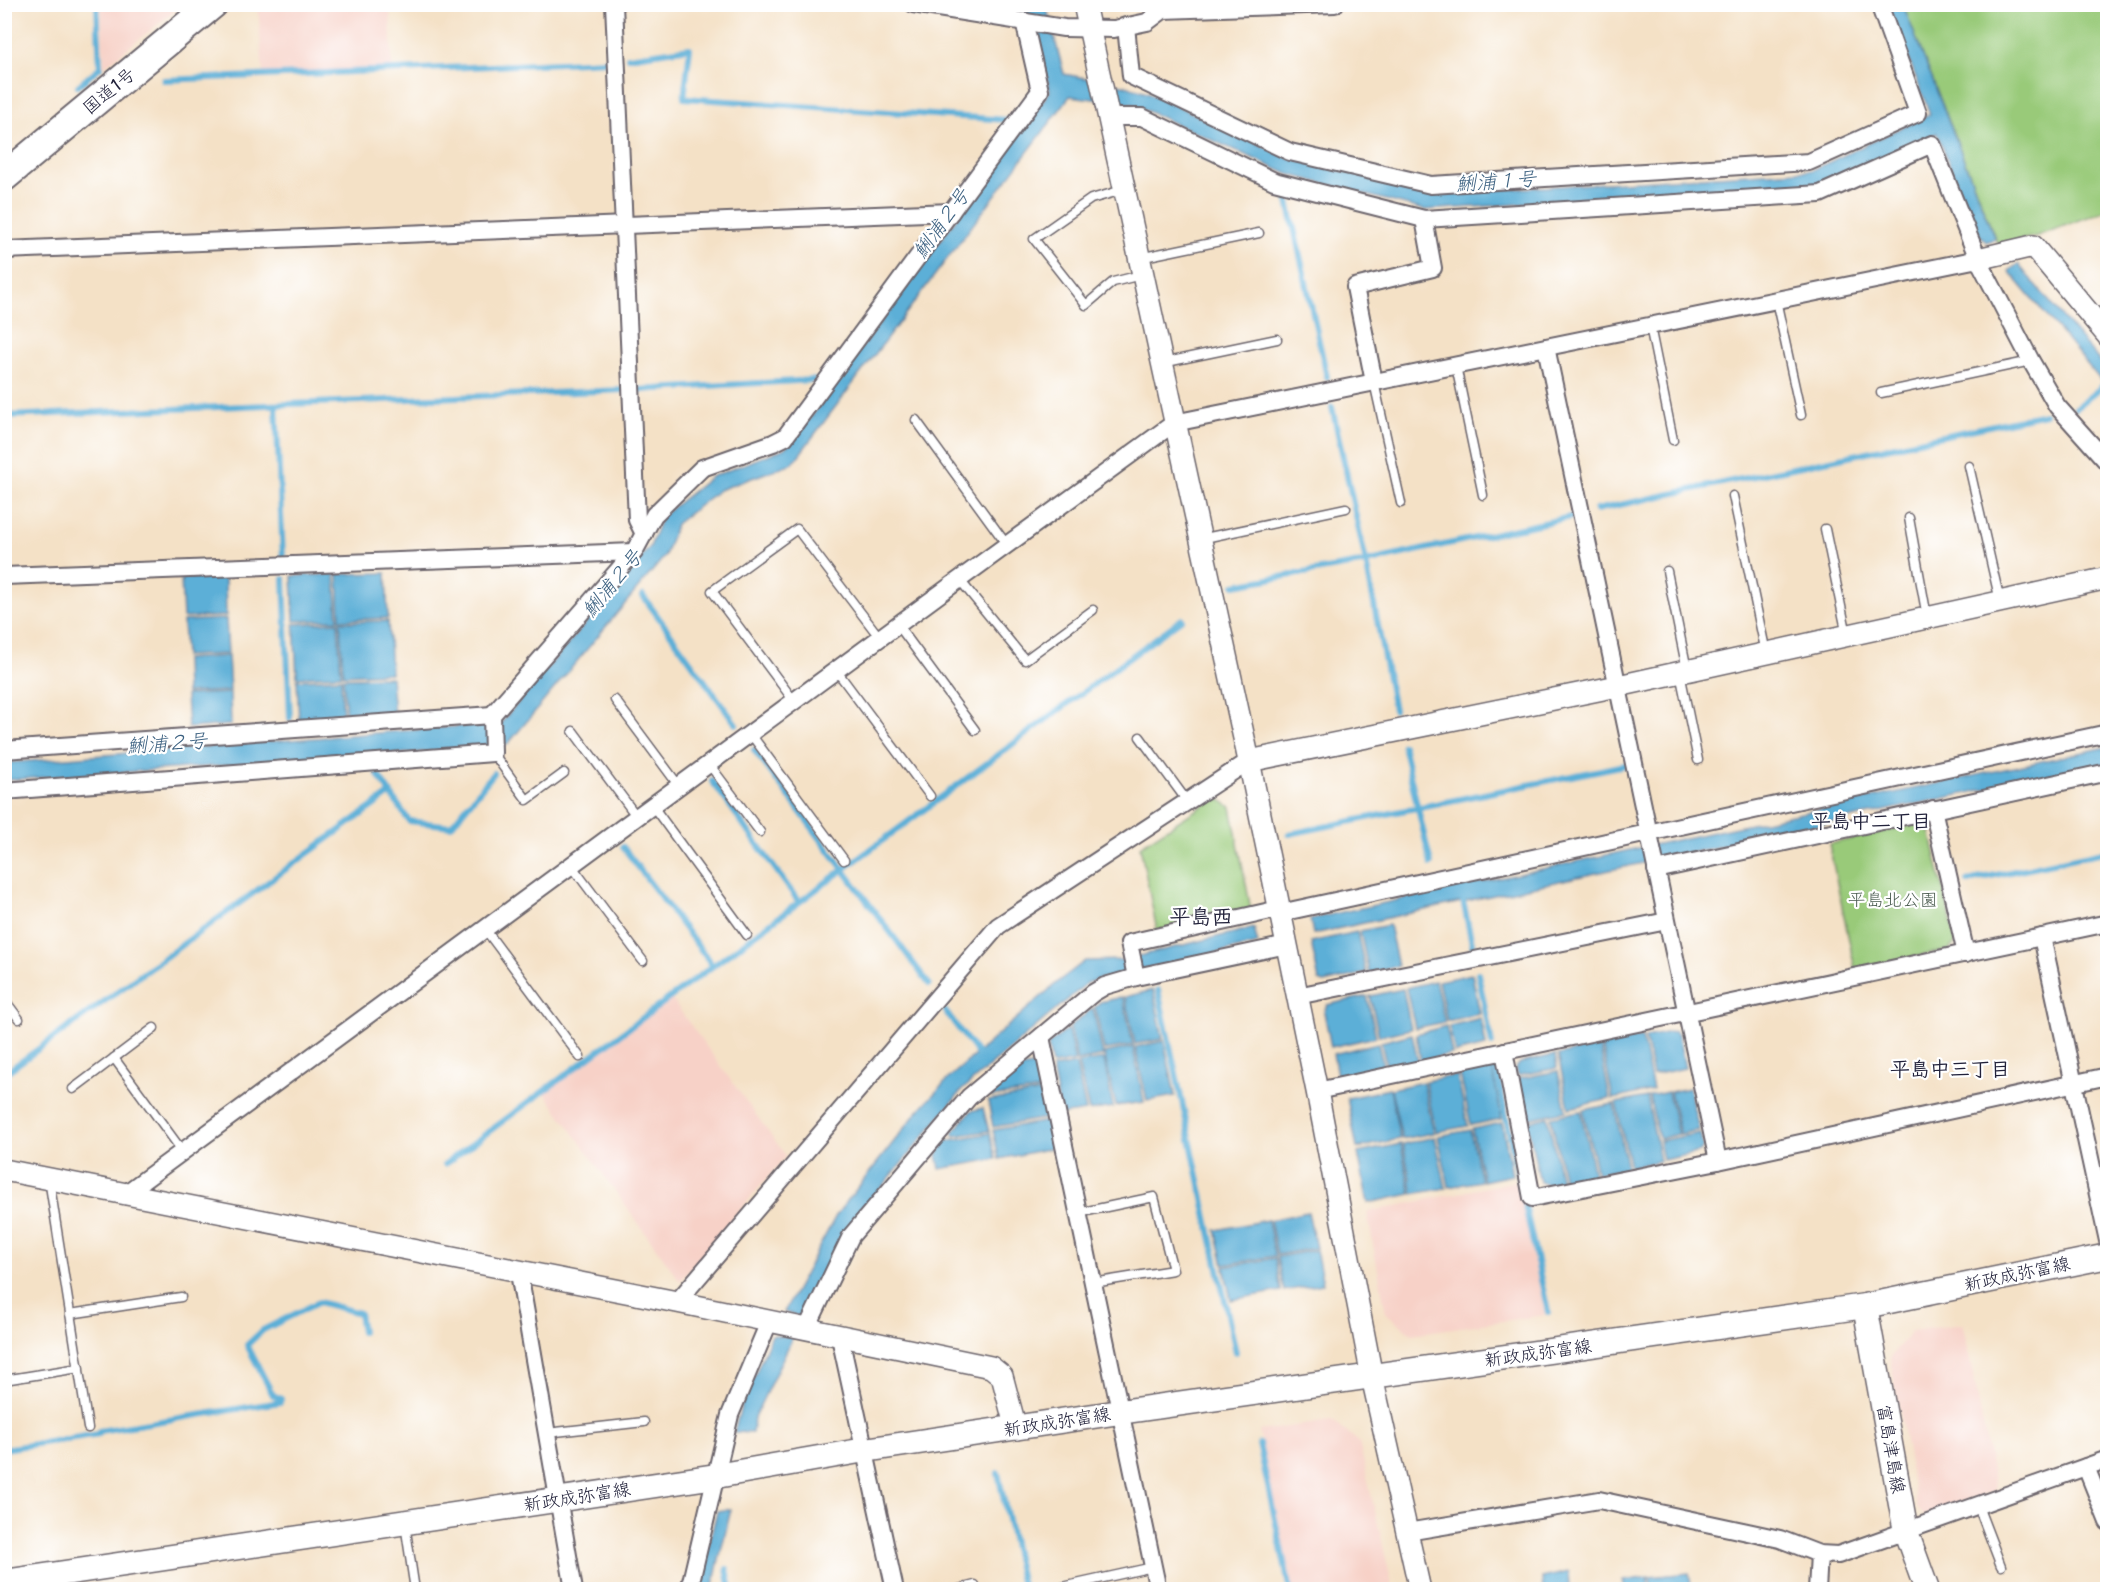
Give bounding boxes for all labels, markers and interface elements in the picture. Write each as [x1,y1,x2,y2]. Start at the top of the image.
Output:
street label: 国道1号 [78,62,140,120]
water label: 鯏浦１号 [1455,165,1539,197]
water label: 鯏浦２号 [907,181,976,263]
water label: 鯏浦２号 [576,542,649,622]
water label: 鯏浦２号 [126,727,210,759]
district label: 平島中二丁目 [1811,808,1931,834]
park label: 平島北公園 [1848,888,1938,912]
district label: 平島西 [1170,903,1233,931]
district label: 平島中三丁目 [1890,1056,2010,1082]
street label: 新政成弥富線 [1962,1251,2072,1297]
street label: 新政成弥富線 [1483,1334,1593,1372]
street label: 新政成弥富線 [1002,1402,1112,1442]
street label: 富島津島線 [1871,1403,1911,1495]
street label: 新政成弥富線 [522,1477,632,1517]

